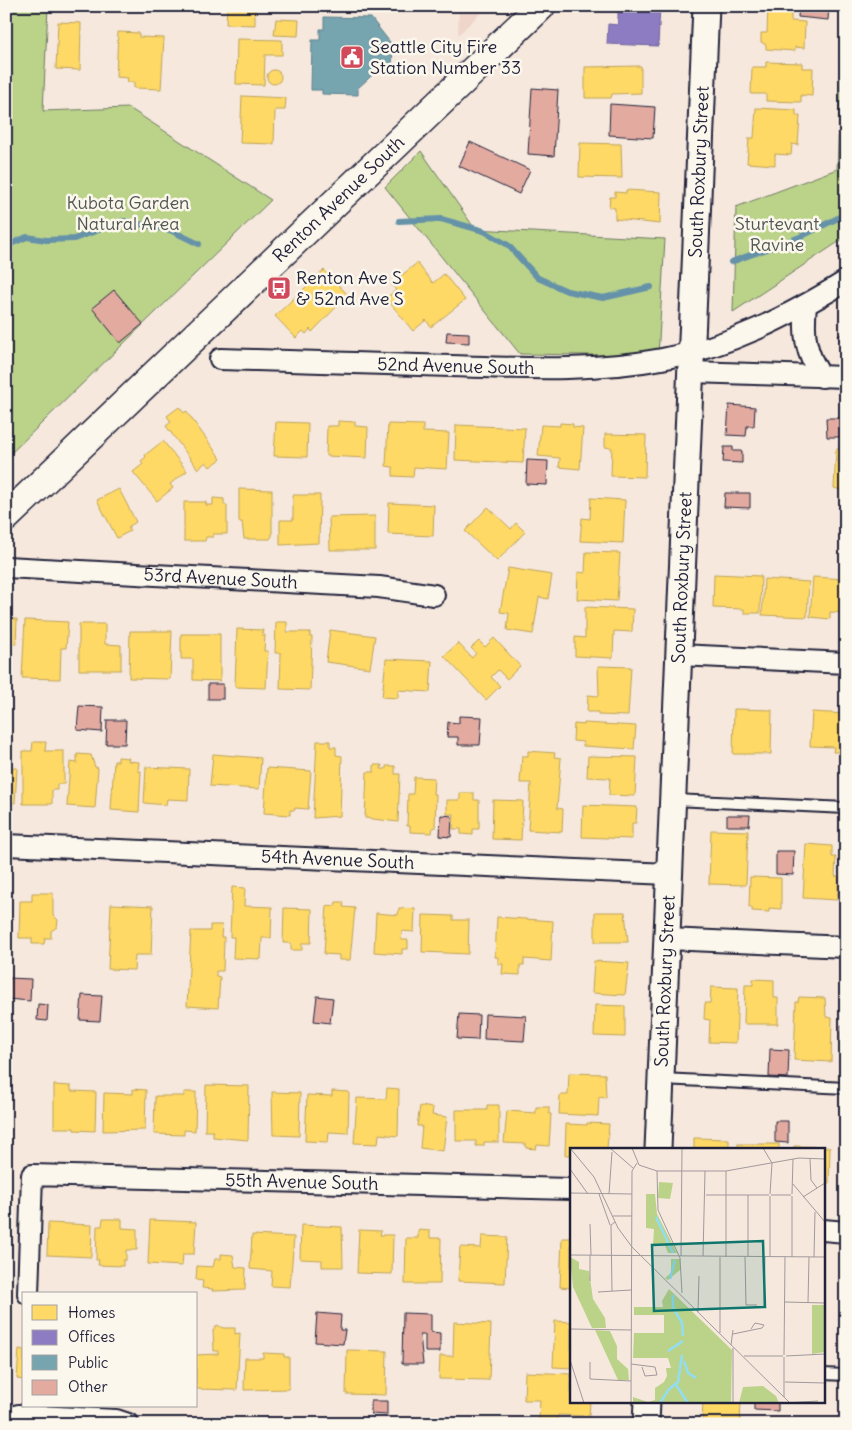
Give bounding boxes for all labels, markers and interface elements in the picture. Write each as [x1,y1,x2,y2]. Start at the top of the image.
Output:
place label: Seattle City Fire Station Number 33 [370,35,521,79]
public building icon: Seattle City Fire Station Number 33 [339,44,365,70]
street label: South Roxbury Street [683,85,714,258]
street label: Renton Avenue South [268,131,409,267]
park label: Kubota Garden Natural Area [66,191,190,235]
park label: Sturtevant Ravine [735,212,819,256]
place label: Renton Ave S & 52nd Ave S [296,266,404,310]
bus stop icon: Renton Ave S & 52nd Ave S [266,275,292,301]
street label: 52nd Avenue South [377,352,535,379]
street label: South Roxbury Street [666,491,697,664]
street label: 53rd Avenue South [143,562,298,594]
street label: 54th Avenue South [261,844,415,874]
street label: South Roxbury Street [649,895,680,1067]
inset map [570,1148,824,1402]
street label: 55th Avenue South [225,1168,379,1195]
legend [22,1292,198,1408]
text: Homes [68,1303,115,1322]
text: Offices [68,1327,115,1346]
text: Public [68,1353,109,1372]
text: Other [68,1377,108,1396]

